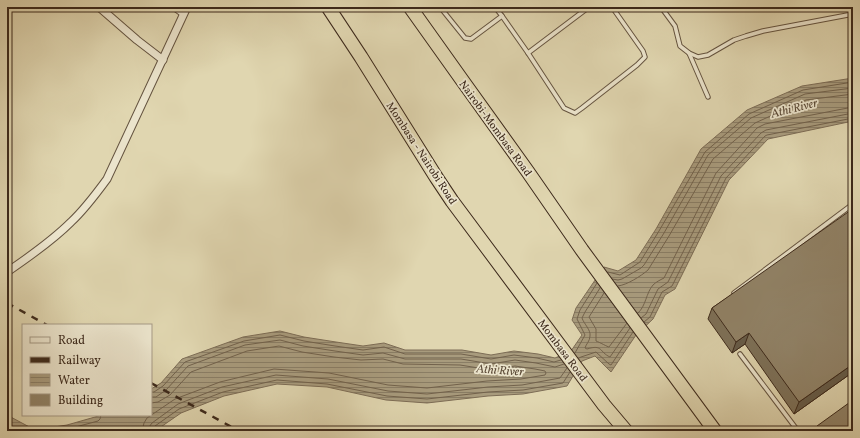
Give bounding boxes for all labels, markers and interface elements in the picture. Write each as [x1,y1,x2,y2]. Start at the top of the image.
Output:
street label: Nairobi-Mombasa Road [455,78,535,180]
water label: Athi River [768,95,820,123]
street label: Mombasa - Nairobi Road [382,100,460,208]
street label: Mombasa Road [533,317,590,385]
legend [22,324,152,416]
text: Road [58,333,85,349]
text: Railway [58,353,101,369]
water label: Athi River [475,361,525,381]
text: Water [58,373,90,389]
text: Building [58,393,103,409]

